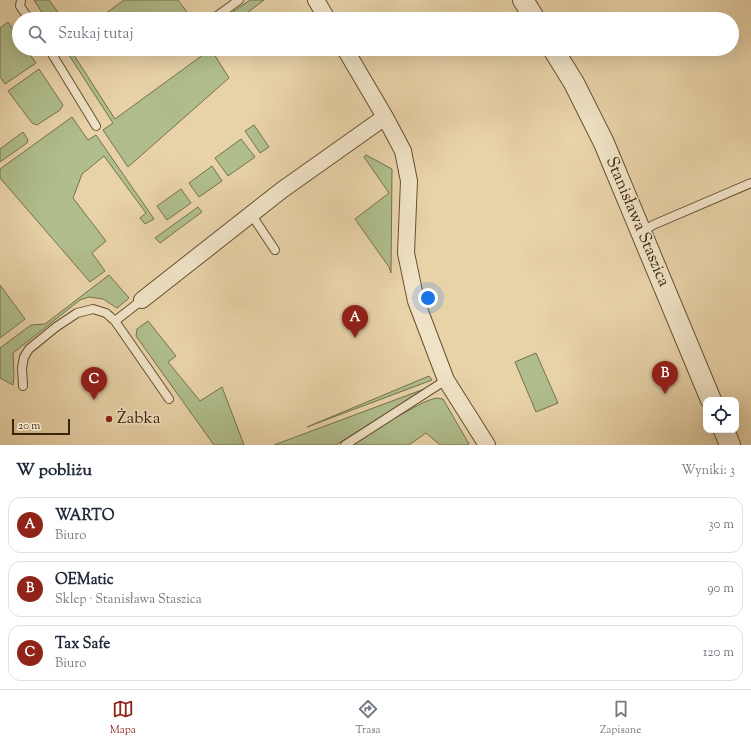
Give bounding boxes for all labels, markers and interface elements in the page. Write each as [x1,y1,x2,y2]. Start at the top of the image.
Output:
search box [12,12,739,56]
icon: search [26,23,48,45]
text: Szukaj tutaj [58,24,133,45]
street label: Stanisława Staszica [599,153,675,291]
your location [418,288,438,308]
pin: A [342,305,368,338]
pin: B [652,361,678,394]
pin: C [81,367,107,400]
map controls [703,397,739,433]
button: locate [703,397,739,433]
place label: Żabka [117,407,161,431]
marker: Żabka [104,414,114,424]
scale bar [12,417,70,436]
text: 20 m [18,418,40,434]
text: W pobliżu [16,459,92,483]
text: Wyniki: 3 [681,462,735,480]
text: WARTO [55,506,115,527]
text: A [25,516,35,534]
text: 30 m [708,516,734,534]
text: Biuro [55,527,86,545]
text: OEMatic [55,570,114,591]
text: B [26,580,34,598]
text: 90 m [707,580,734,598]
text: Sklep · Stanisława Staszica [55,591,202,609]
text: Tax Safe [55,634,110,655]
text: C [25,644,35,662]
text: 120 m [703,644,734,662]
text: Biuro [55,655,86,673]
tab: Mapa [110,698,136,738]
tab: Trasa [355,698,381,738]
tab: Zapisane [600,698,641,738]

